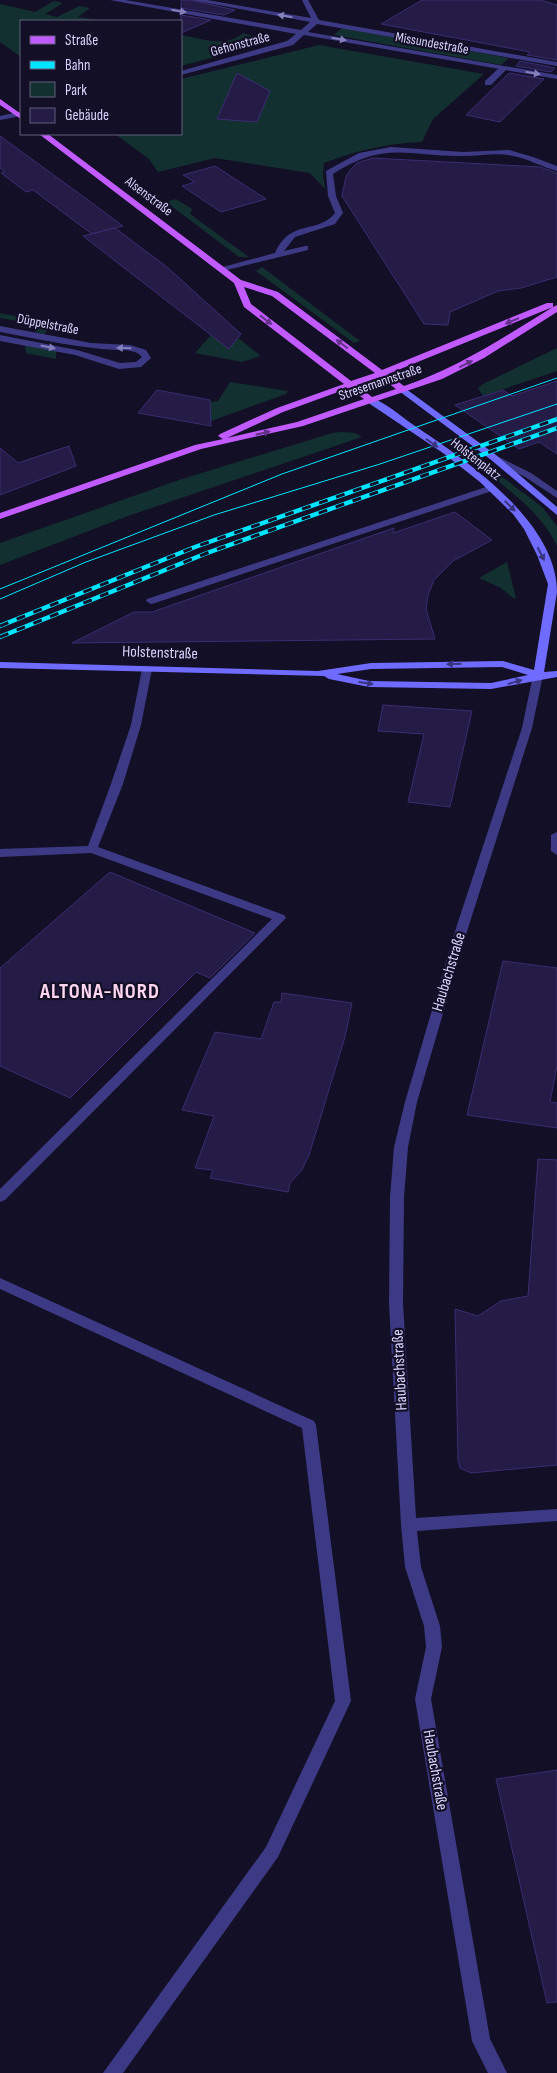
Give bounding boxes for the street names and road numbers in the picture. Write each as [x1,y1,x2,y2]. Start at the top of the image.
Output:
street label: Gefionstraße [209,28,271,60]
street label: Missundestraße [394,28,470,58]
street label: Alsenstraße [121,172,176,219]
street label: Düppelstraße [16,310,80,338]
street label: Stresemannstraße [336,360,424,404]
street label: Holstenplatz [447,434,505,484]
street label: Holstenstraße [122,642,198,664]
street label: Haubachstraße [428,930,470,1014]
street label: Haubachstraße [388,1329,412,1411]
street label: Haubachstraße [419,1728,451,1812]

